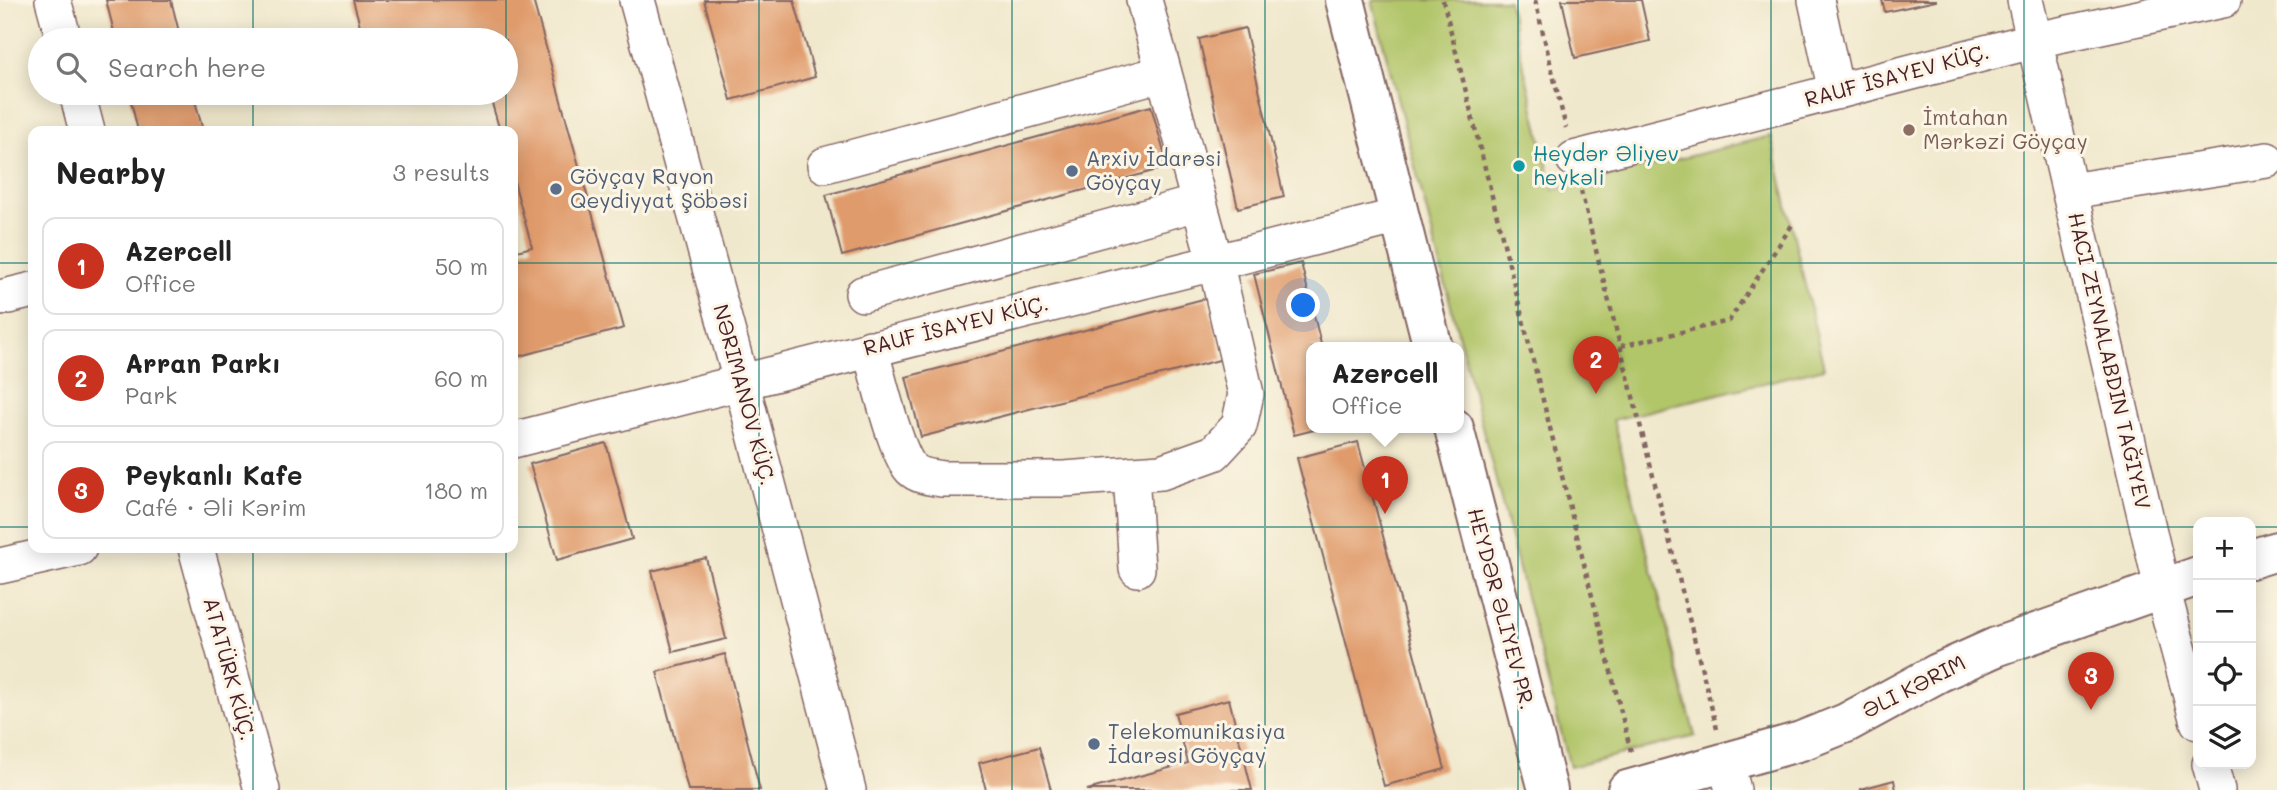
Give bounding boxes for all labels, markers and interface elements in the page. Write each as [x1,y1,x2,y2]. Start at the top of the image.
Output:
search box [28,28,518,105]
street label: RAUF İSAYEV KÜÇ. [1801,37,1992,112]
icon: search [52,48,90,86]
text: Search here [108,50,266,84]
place label: İmtahan Mərkəzi Göyçay [1923,103,2088,154]
marker: İmtahan Mərkəzi Göyçay [1901,122,1917,138]
place label: Heydər Əliyev heykəli [1533,139,1679,190]
place label: Arxiv İdarəsi Göyçay [1086,144,1222,195]
text: Nearby [56,152,166,192]
text: 3 results [393,157,490,187]
marker: Heydər Əliyev heykəli [1511,158,1527,174]
place label: Göyçay Rayon Qeydiyyat Şöbəsi [570,162,748,213]
marker: Arxiv İdarəsi Göyçay [1064,163,1080,179]
marker: Göyçay Rayon Qeydiyyat Şöbəsi [548,181,564,197]
street label: HACI ZEYNALABDIN TAĞIYEV [2063,210,2158,512]
text: Azercell [125,234,232,268]
text: 1 [76,251,86,281]
text: 50 m [435,251,488,281]
text: Office [125,268,196,298]
street label: RAUF İSAYEV KÜÇ. [860,288,1051,361]
your location [1286,288,1320,322]
street label: NƏRIMANOV KÜÇ. [708,301,783,488]
pin: 2 [1573,336,1619,394]
popup [1306,342,1464,433]
text: Arran Parkı [125,346,281,380]
text: Azercell [1332,356,1438,390]
text: 2 [75,363,87,393]
text: 60 m [434,363,488,393]
text: Park [125,380,177,410]
text: Office [1332,390,1402,420]
pin: 1 [1362,456,1408,514]
text: Peykanlı Kafe [125,458,302,492]
text: 3 [74,475,88,505]
text: 180 m [424,475,488,505]
text: Café · Əli Kərim [125,492,306,522]
street label: HEYDƏR ƏLIYEV PR. [1463,505,1542,712]
map controls [2193,517,2256,769]
button: + [2193,517,2256,580]
button: − [2193,580,2256,643]
street label: ATATÜRK KÜÇ. [198,594,263,743]
button: locate [2193,643,2256,706]
street label: ƏLI KƏRIM [1857,648,1970,723]
pin: 3 [2068,652,2114,710]
button: layers [2193,706,2256,769]
place label: Telekomunikasiya İdarəsi Göyçay [1108,717,1286,768]
marker: Telekomunikasiya İdarəsi Göyçay [1086,736,1102,752]

